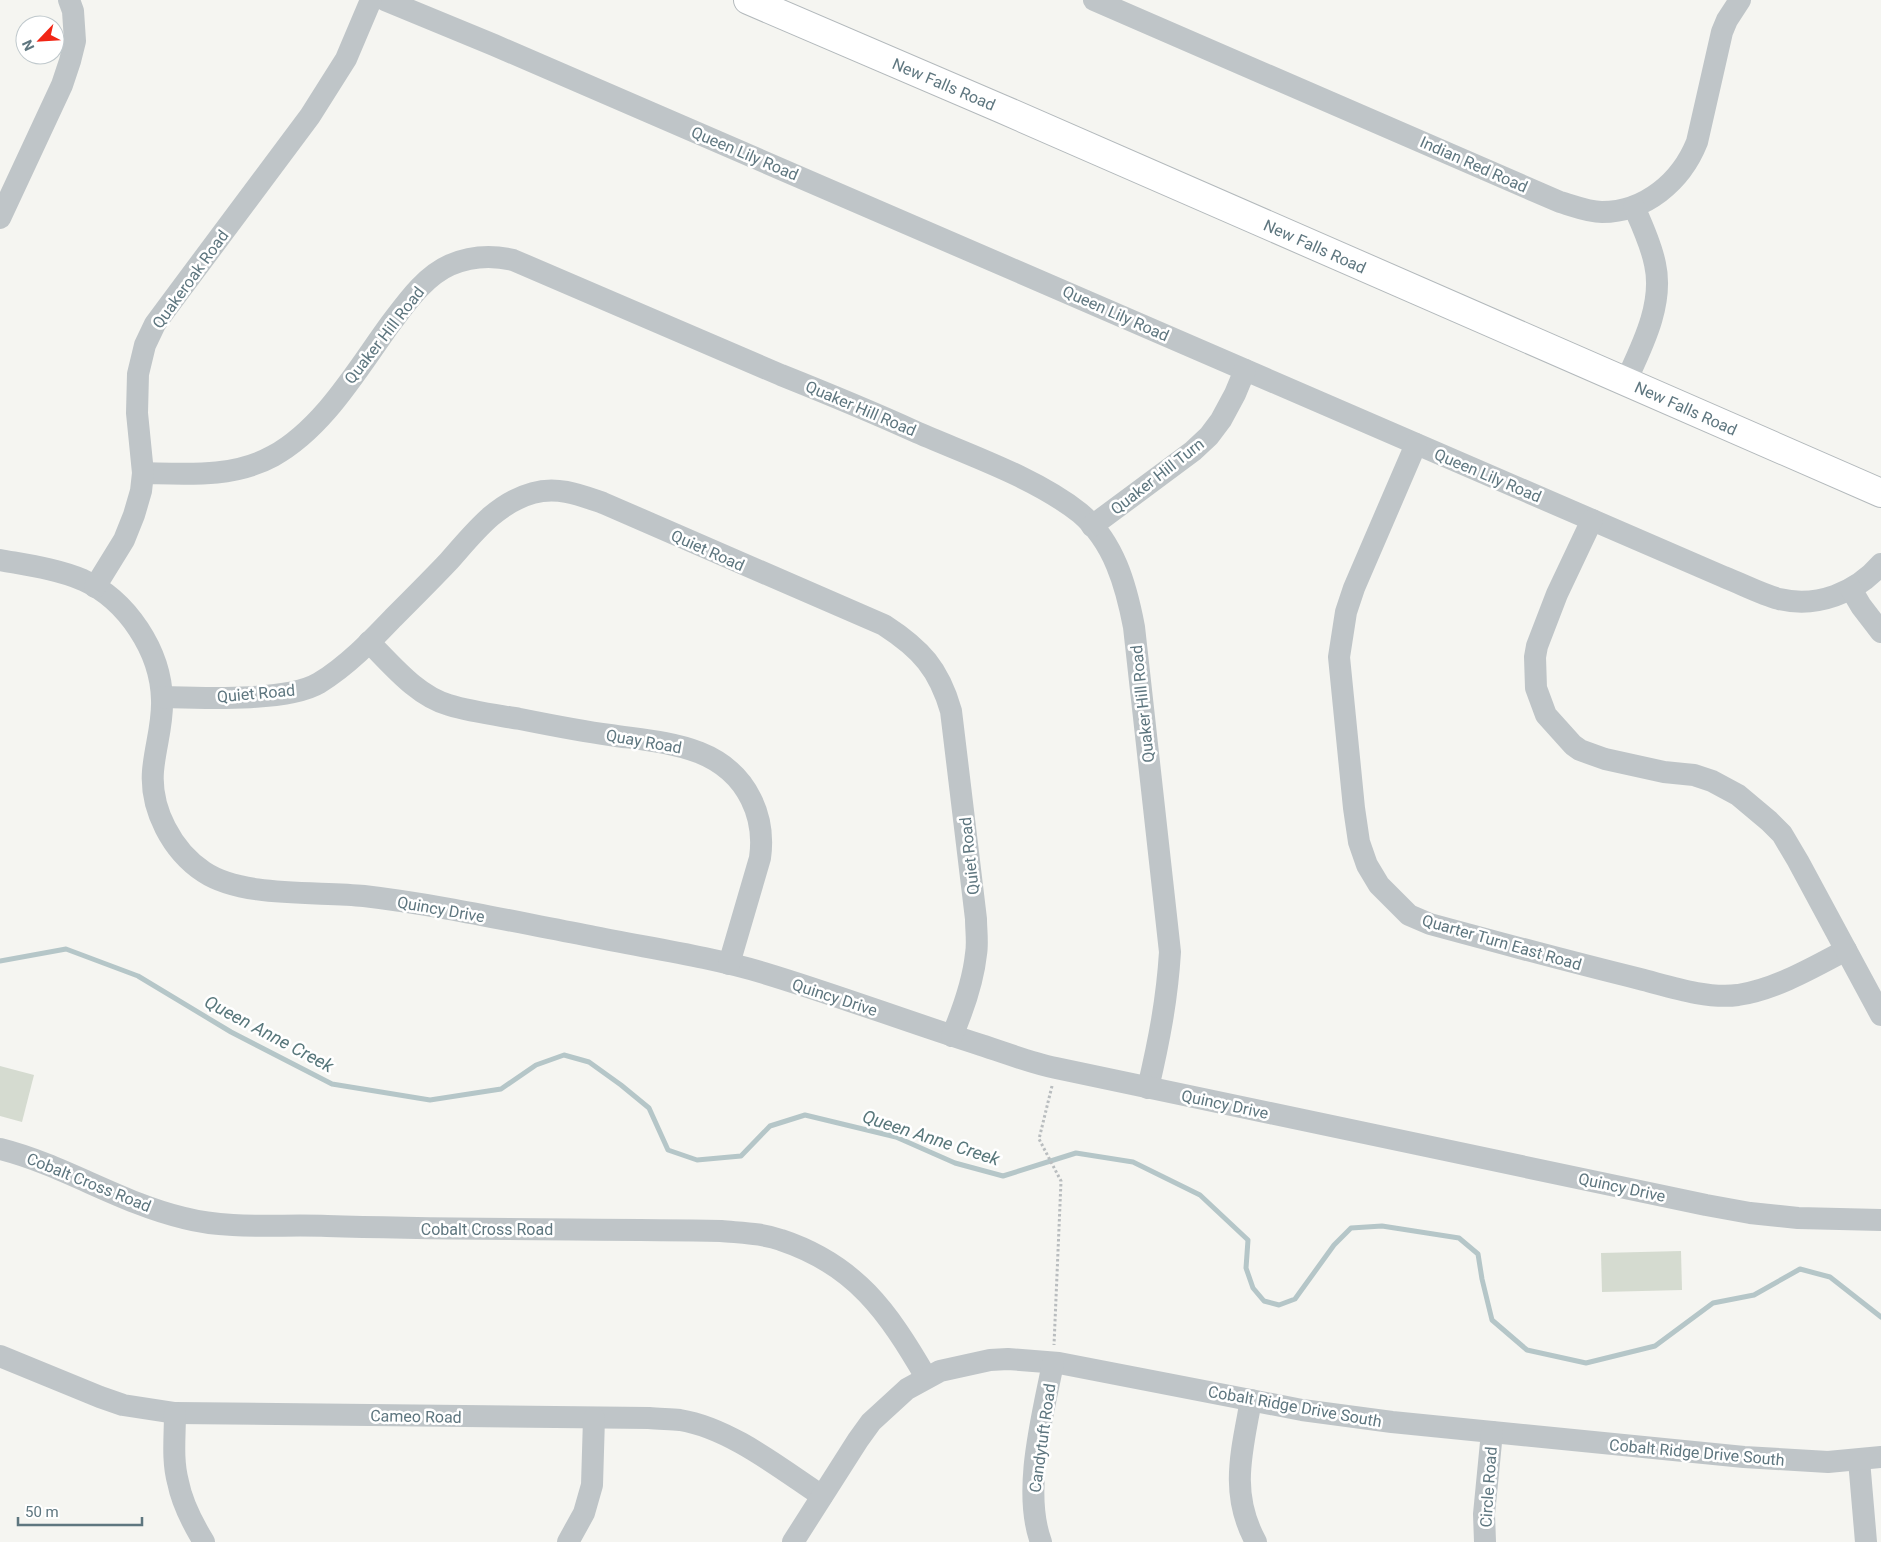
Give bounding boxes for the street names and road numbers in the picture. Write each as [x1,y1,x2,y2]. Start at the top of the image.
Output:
street label: New Falls Road [890,54,998,115]
street label: Queen Lily Road [689,122,801,185]
street label: Indian Red Road [1417,132,1530,197]
street label: New Falls Road [1261,215,1369,277]
street label: Quakeroak Road [148,226,232,332]
street label: Queen Lily Road [1060,282,1172,345]
street label: Quaker Hill Road [341,283,428,388]
street label: Quaker Hill Road [803,377,919,440]
street label: New Falls Road [1632,377,1740,439]
street label: Quaker Hill Turn [1107,434,1208,519]
street label: Queen Lily Road [1432,444,1544,507]
street label: Quiet Road [668,526,747,575]
street label: Quaker Hill Road [1127,644,1158,764]
street label: Quiet Road [216,681,296,706]
street label: Quay Road [605,725,683,758]
street label: Quiet Road [956,816,983,896]
street label: Quincy Drive [396,892,486,927]
street label: Quarter Turn East Road [1420,911,1584,974]
street label: Quincy Drive [790,975,880,1020]
street label: Quincy Drive [1180,1086,1270,1123]
street label: Cobalt Cross Road [24,1149,154,1216]
street label: Quincy Drive [1577,1169,1667,1206]
street label: Cobalt Cross Road [421,1220,553,1239]
street label: Candytuft Road [1025,1382,1060,1494]
street label: Cobalt Ridge Drive South [1207,1382,1383,1431]
street label: Cameo Road [370,1406,462,1427]
street label: Cobalt Ridge Drive South [1608,1435,1785,1470]
street label: Circle Road [1476,1446,1501,1528]

